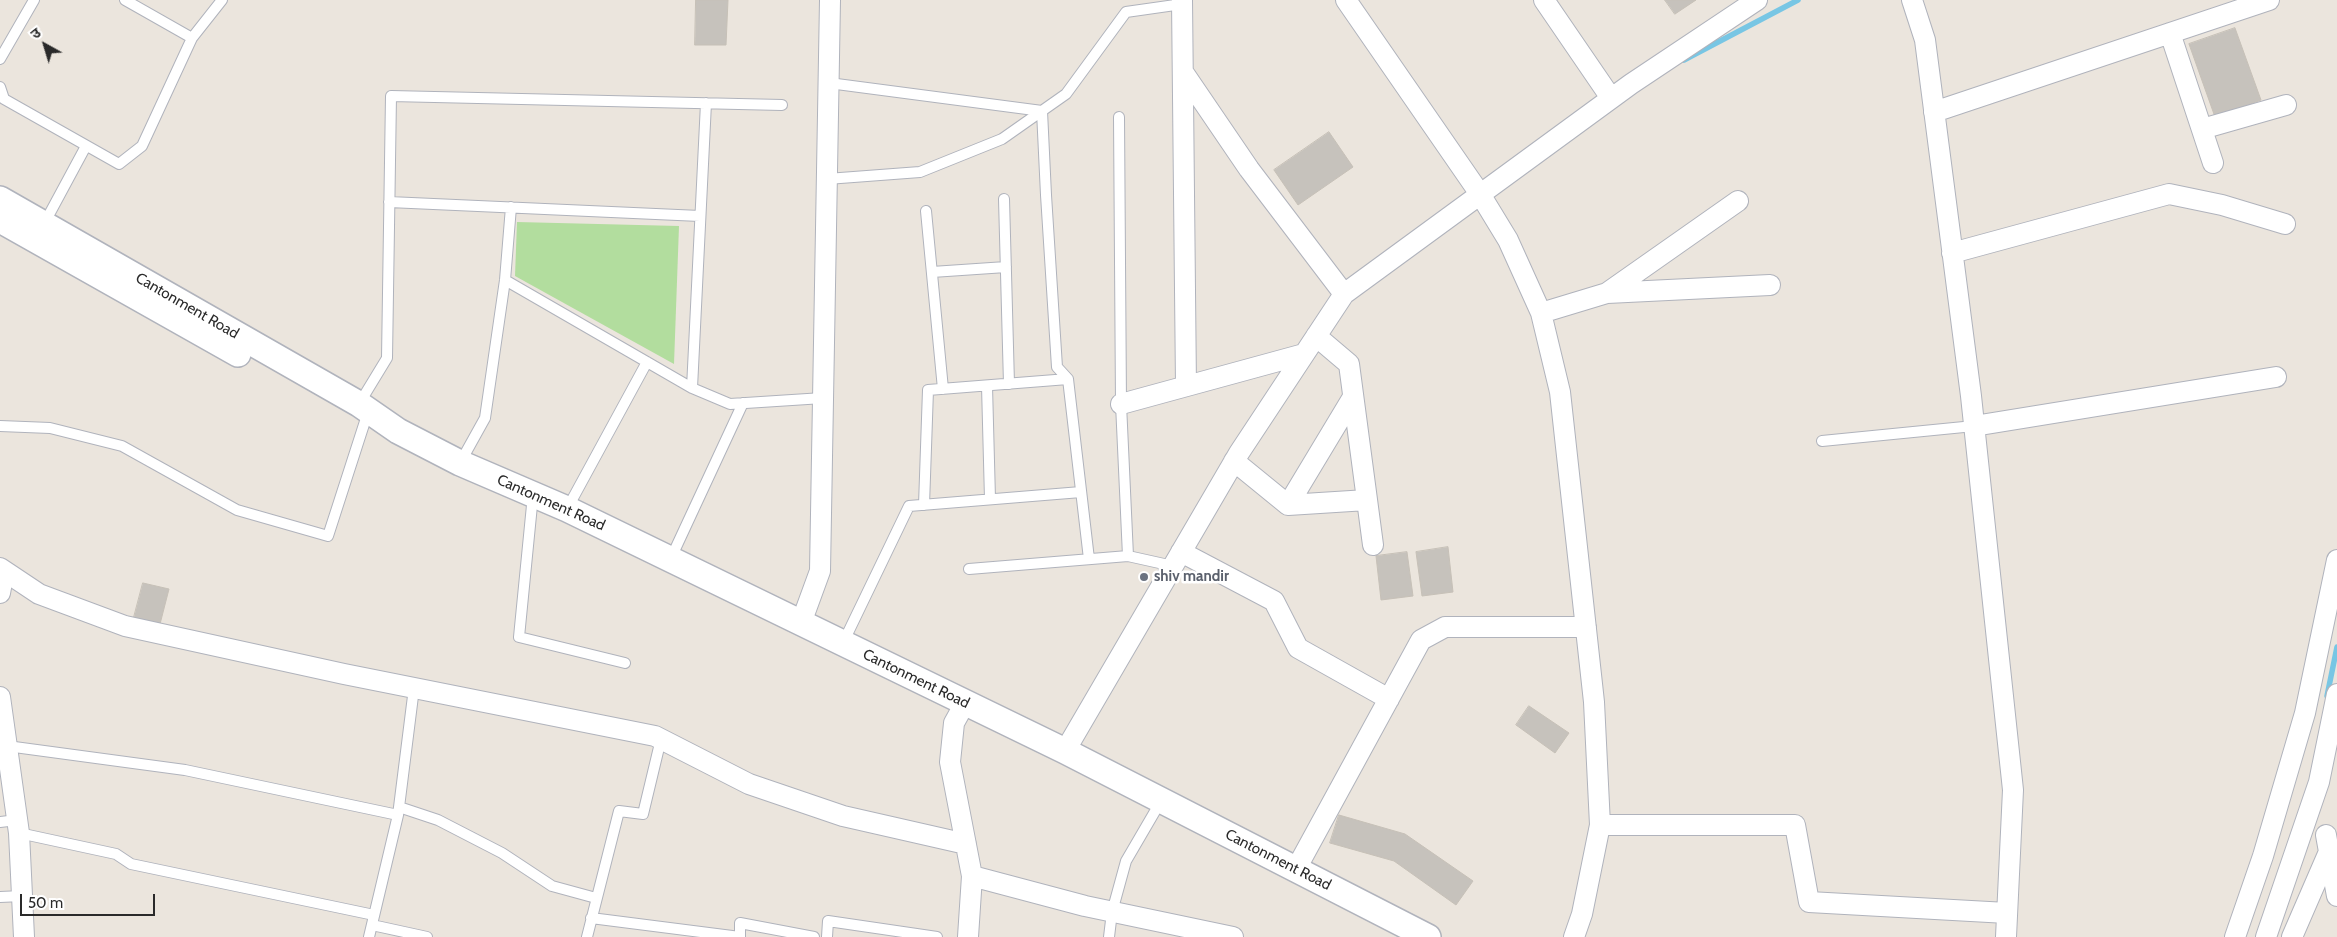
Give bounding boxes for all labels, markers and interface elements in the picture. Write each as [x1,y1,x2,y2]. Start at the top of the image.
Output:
north arrow [20,20,70,70]
text: उ [27,24,44,43]
street label: Cantonment Road [132,269,242,343]
street label: Cantonment Road [494,471,608,535]
place label: shiv mandir [1154,568,1229,586]
marker: shiv mandir [1138,571,1150,583]
street label: Cantonment Road [860,645,972,713]
street label: Cantonment Road [1222,826,1334,894]
scale bar [22,884,158,916]
text: 50 m [28,894,63,912]

